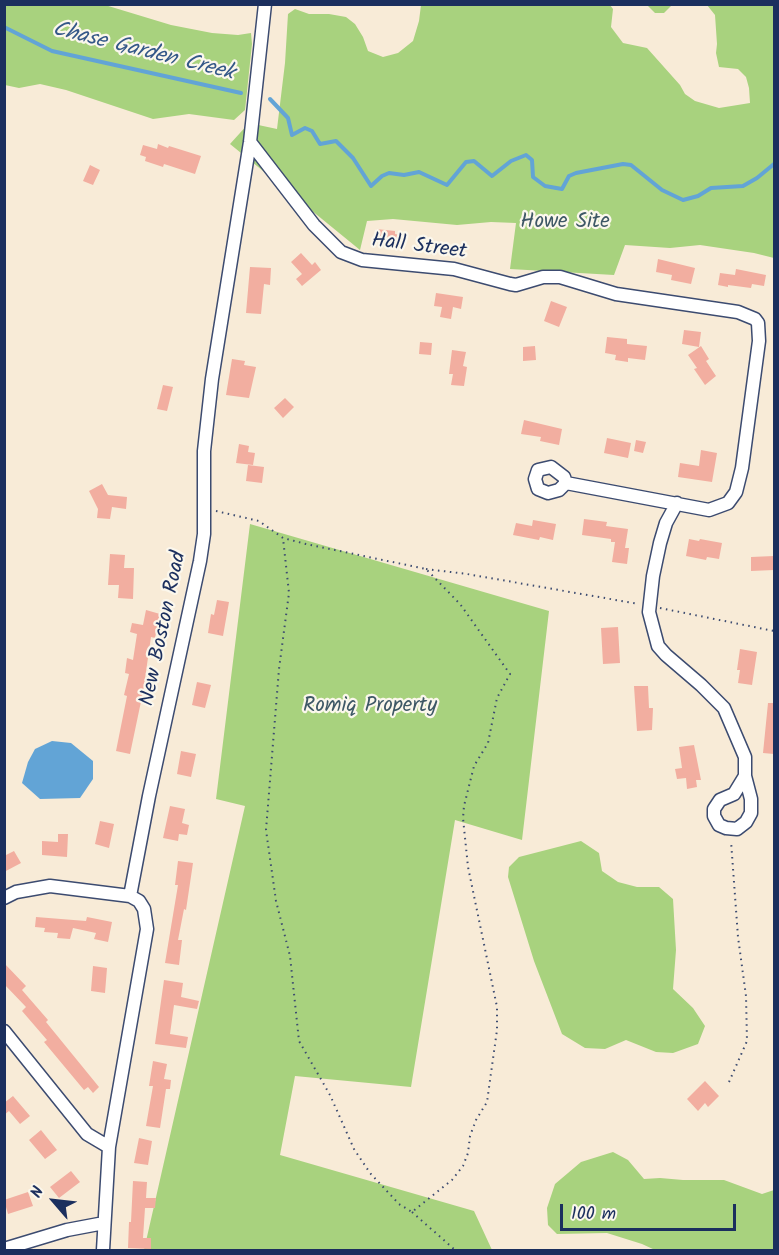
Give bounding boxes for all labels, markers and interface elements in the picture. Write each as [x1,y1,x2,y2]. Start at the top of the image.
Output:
water label: Chase Garden Creek [49,18,237,88]
park label: Howe Site [520,210,610,236]
street label: Hall Street [370,230,468,266]
street label: New Boston Road [136,549,194,709]
park label: Romiq Property [303,694,437,720]
north arrow [24,1171,84,1231]
text: N [24,1182,51,1203]
scale bar [563,1192,738,1230]
text: 100 m [571,1200,616,1229]

